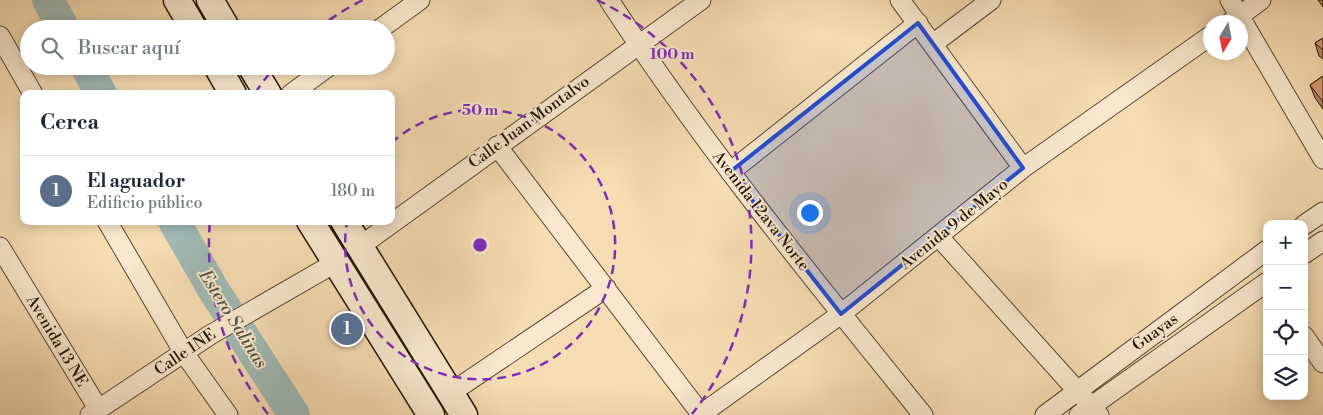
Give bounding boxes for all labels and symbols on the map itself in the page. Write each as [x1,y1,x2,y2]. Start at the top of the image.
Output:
north arrow [1203,15,1248,60]
text: 100 m [650,45,695,64]
street label: Calle Juan Montalvo [464,71,594,173]
text: 50 m [462,101,498,120]
street label: Avenida 12ava Norte [707,146,814,275]
street label: Avenida 9 de Mayo [895,174,1012,274]
your location [797,200,823,226]
centre of rings [471,236,489,254]
water label: Estero Salinas [193,265,273,373]
street label: Avenida 13 NE [21,291,92,390]
street label: Guayas [1128,309,1182,355]
pin: 1 [331,310,363,348]
street label: Calle 1NE [150,324,220,380]

